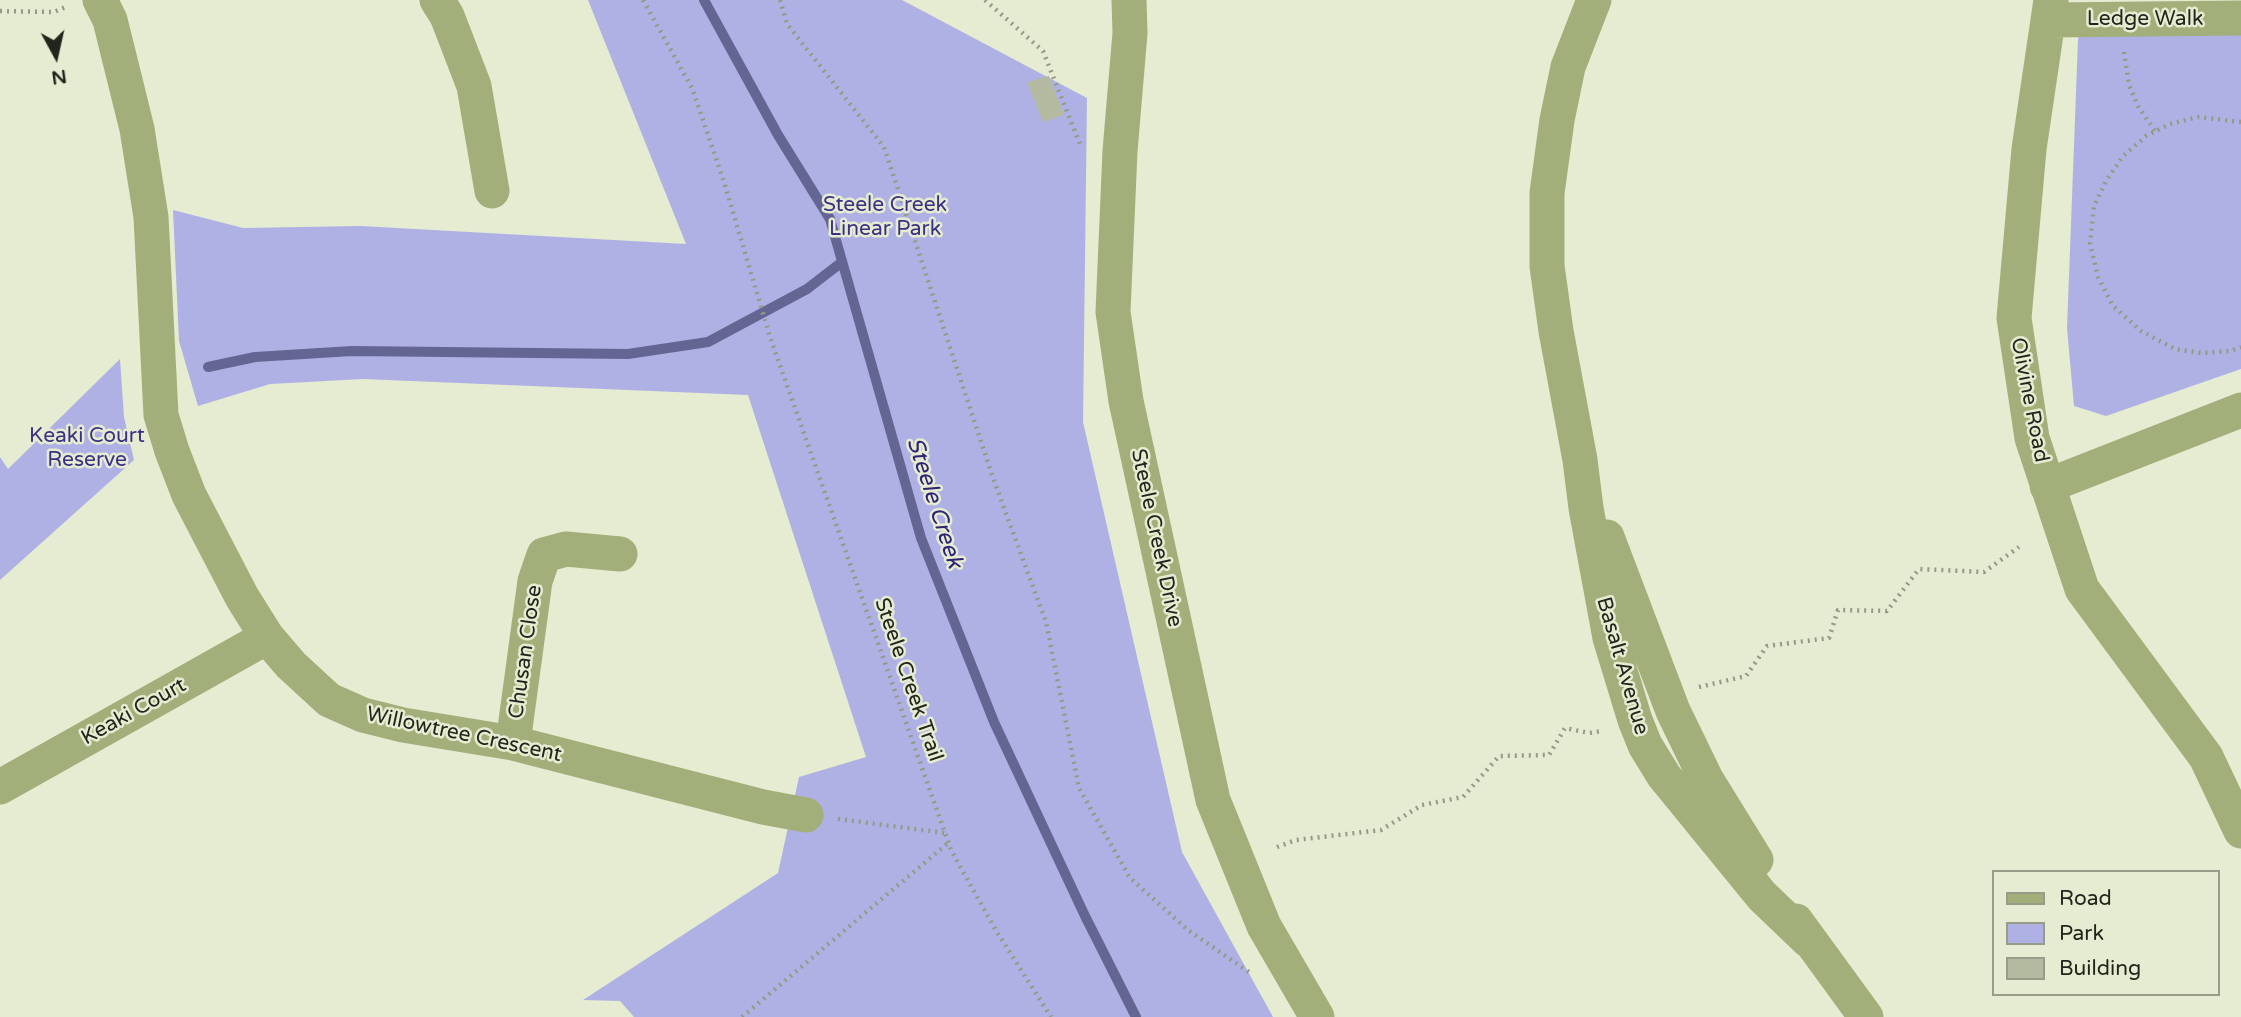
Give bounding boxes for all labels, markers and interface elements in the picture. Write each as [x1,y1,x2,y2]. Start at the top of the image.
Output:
street label: Ledge Walk [2087,6,2203,32]
north arrow [21,21,91,91]
text: N [50,65,68,89]
park label: Steele Creek Linear Park [823,192,947,242]
street label: Olivine Road [2005,335,2053,465]
park label: Keaki Court Reserve [29,423,145,473]
water label: Steele Creek [900,434,968,572]
street label: Steele Creek Drive [1125,447,1187,629]
street label: Chusan Close [504,584,548,720]
street label: Basalt Avenue [1590,594,1654,738]
street label: Steele Creek Trail [868,595,948,765]
street label: Keaki Court [77,673,191,751]
street label: Willowtree Crescent [364,702,564,768]
legend [1993,870,2220,996]
text: Road [2059,886,2112,911]
text: Park [2059,921,2104,946]
text: Building [2059,956,2141,981]

